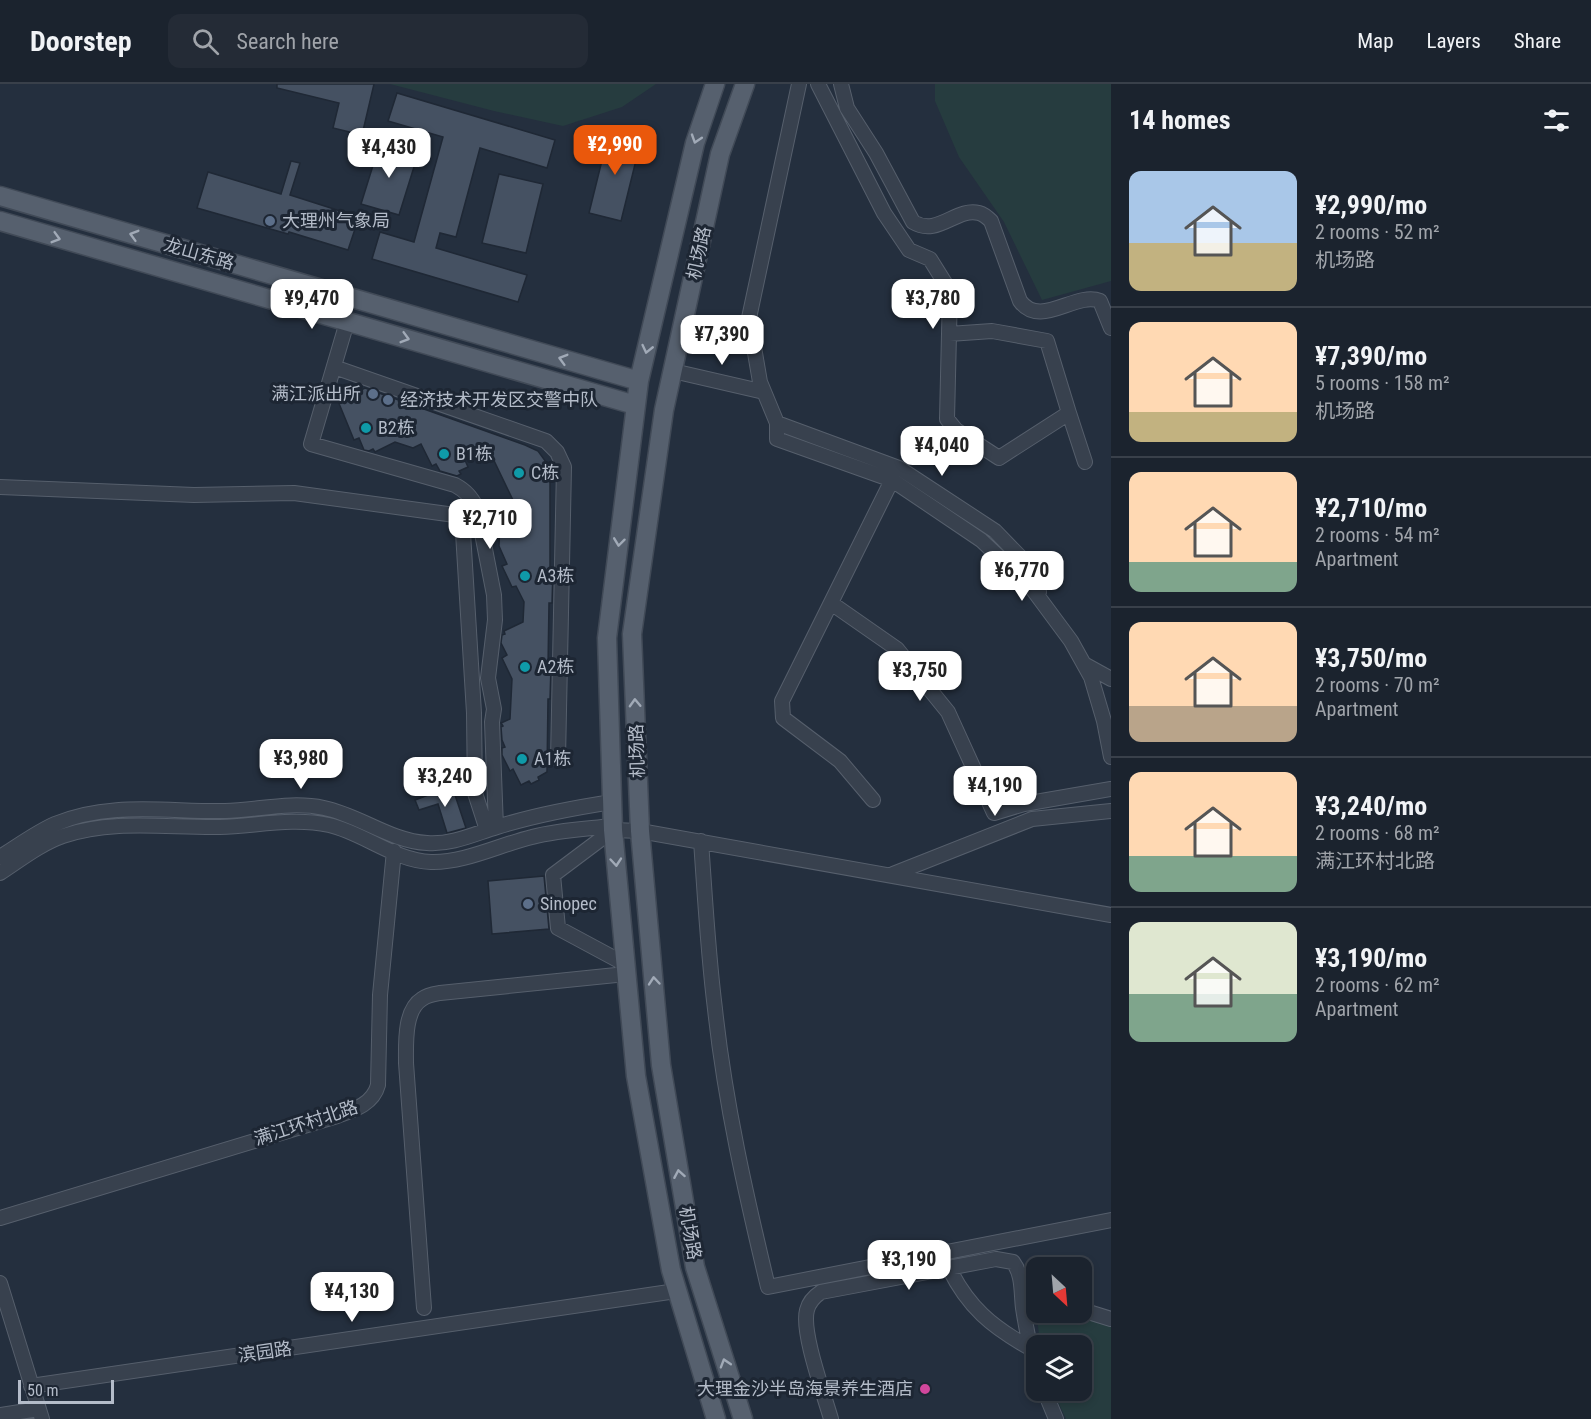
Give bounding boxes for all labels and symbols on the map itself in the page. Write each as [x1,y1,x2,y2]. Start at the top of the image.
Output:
pin: ¥2,990 [566,125,664,176]
pin: ¥4,430 [340,128,438,179]
one-way arrow [691,133,703,144]
place label: 大理州气象局 [282,210,390,231]
marker: 大理州气象局 [263,214,277,228]
street label: 机场路 [683,224,714,281]
one-way arrow [129,230,139,242]
one-way arrow [50,231,61,243]
street label: 龙山东路 [162,234,237,274]
pin: ¥9,470 [263,279,361,330]
pin: ¥3,780 [884,279,982,330]
pin: ¥7,390 [673,315,771,366]
one-way arrow [399,331,410,343]
one-way arrow [641,344,654,354]
one-way arrow [558,354,569,366]
place label: 满江派出所 [271,383,361,404]
marker: 满江派出所 [366,387,380,401]
place label: 经济技术开发区交警中队 [400,389,598,410]
marker: 经济技术开发区交警中队 [381,393,395,407]
place label: B2栋 [378,417,415,438]
marker: B2栋 [359,421,373,435]
pin: ¥4,040 [893,426,991,477]
place label: B1栋 [456,443,493,464]
marker: B1栋 [437,447,451,461]
place label: C栋 [531,462,559,483]
marker: C栋 [512,466,526,480]
pin: ¥2,710 [441,499,539,550]
one-way arrow [613,538,625,547]
pin: ¥6,770 [973,551,1071,602]
place label: A3栋 [537,565,574,586]
marker: A3栋 [518,569,532,583]
pin: ¥3,750 [871,651,969,702]
place label: A2栋 [537,656,574,677]
marker: A2栋 [518,660,532,674]
one-way arrow [629,698,641,707]
street label: 机场路 [625,724,648,778]
pin: ¥3,980 [252,739,350,790]
place label: A1栋 [534,748,571,769]
marker: A1栋 [515,752,529,766]
pin: ¥3,240 [396,757,494,808]
pin: ¥4,190 [946,766,1044,817]
one-way arrow [609,858,622,867]
place label: Sinopec [540,893,597,914]
marker: Sinopec [521,897,535,911]
one-way arrow [648,976,661,986]
street label: 满江环村北路 [251,1096,360,1149]
one-way arrow [674,1170,686,1179]
street label: 机场路 [675,1205,706,1261]
pin: ¥3,190 [860,1240,958,1291]
north arrow [1026,1257,1092,1323]
pin: ¥4,130 [303,1272,401,1323]
street label: 滨园路 [237,1337,293,1366]
one-way arrow [720,1358,733,1369]
scale bar [18,1377,114,1404]
place label: 大理金沙半岛海景养生酒店 [697,1378,913,1399]
marker: 大理金沙半岛海景养生酒店 [918,1382,932,1396]

